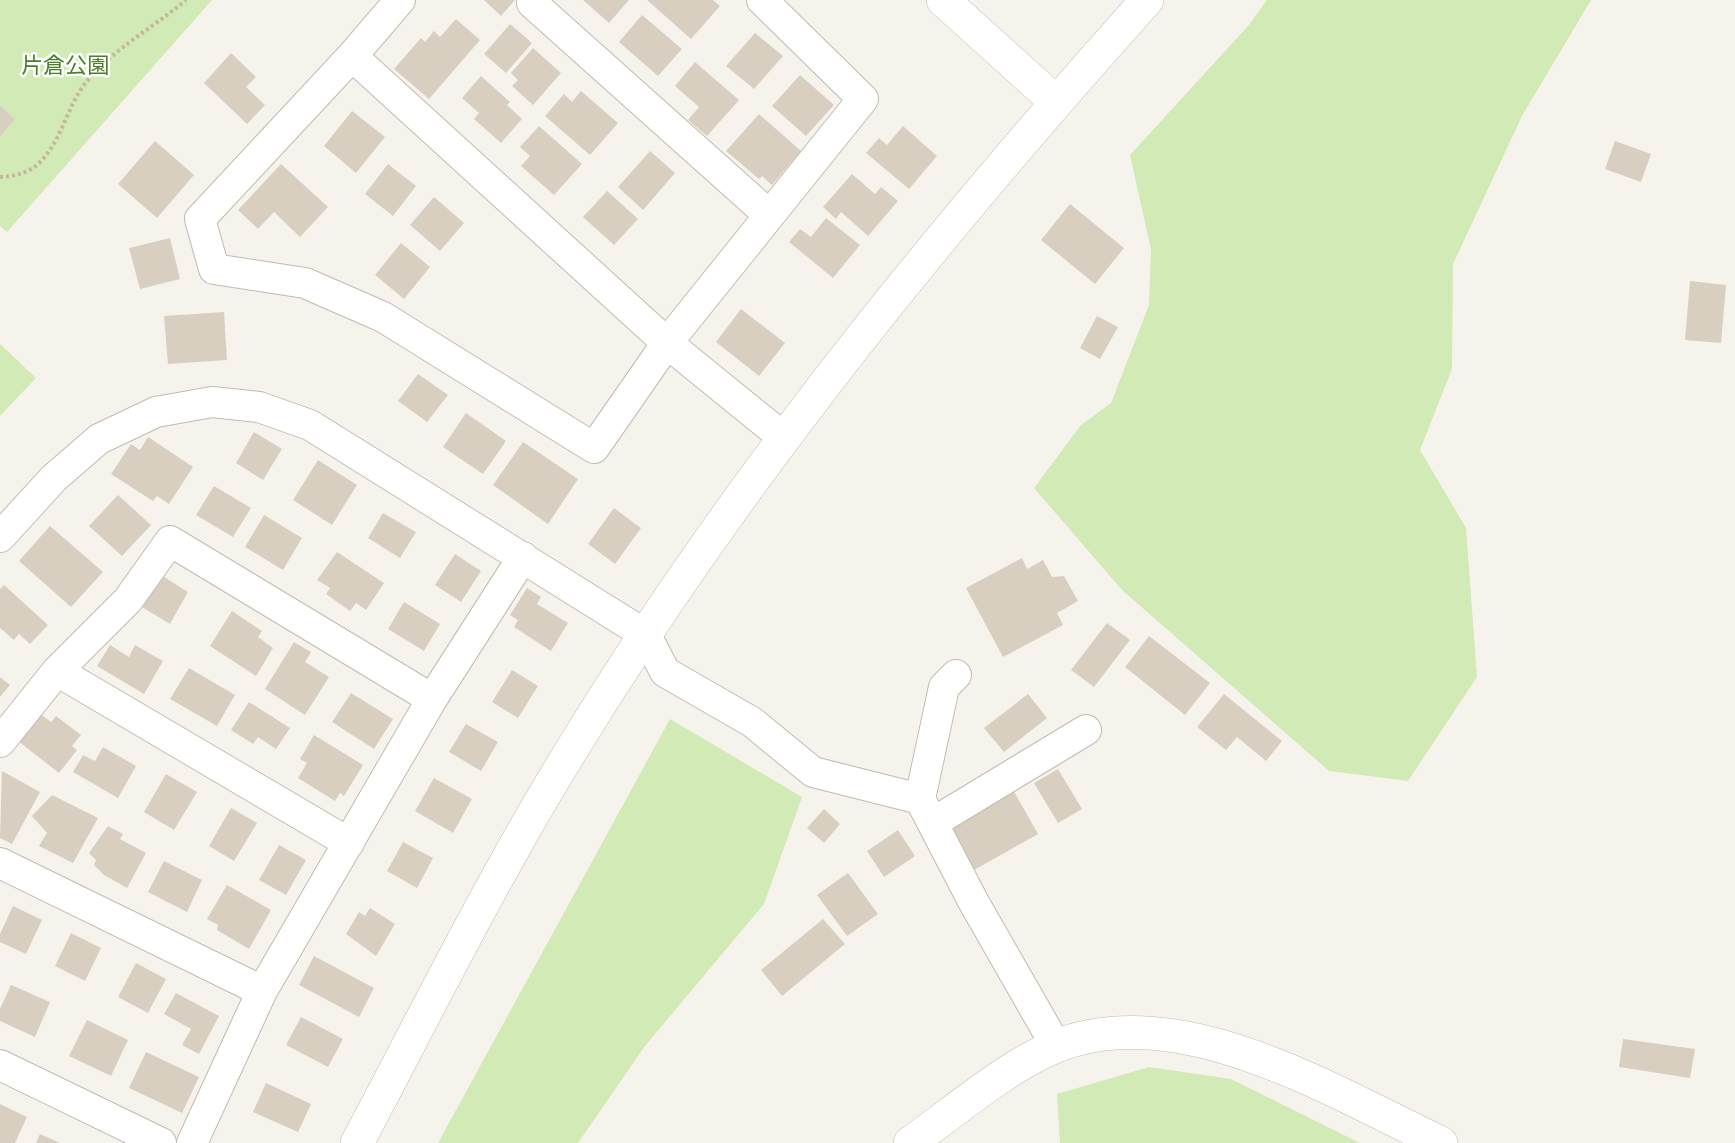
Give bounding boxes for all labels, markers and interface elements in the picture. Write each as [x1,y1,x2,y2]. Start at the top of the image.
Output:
park label: 片倉公園 [21,53,109,79]

